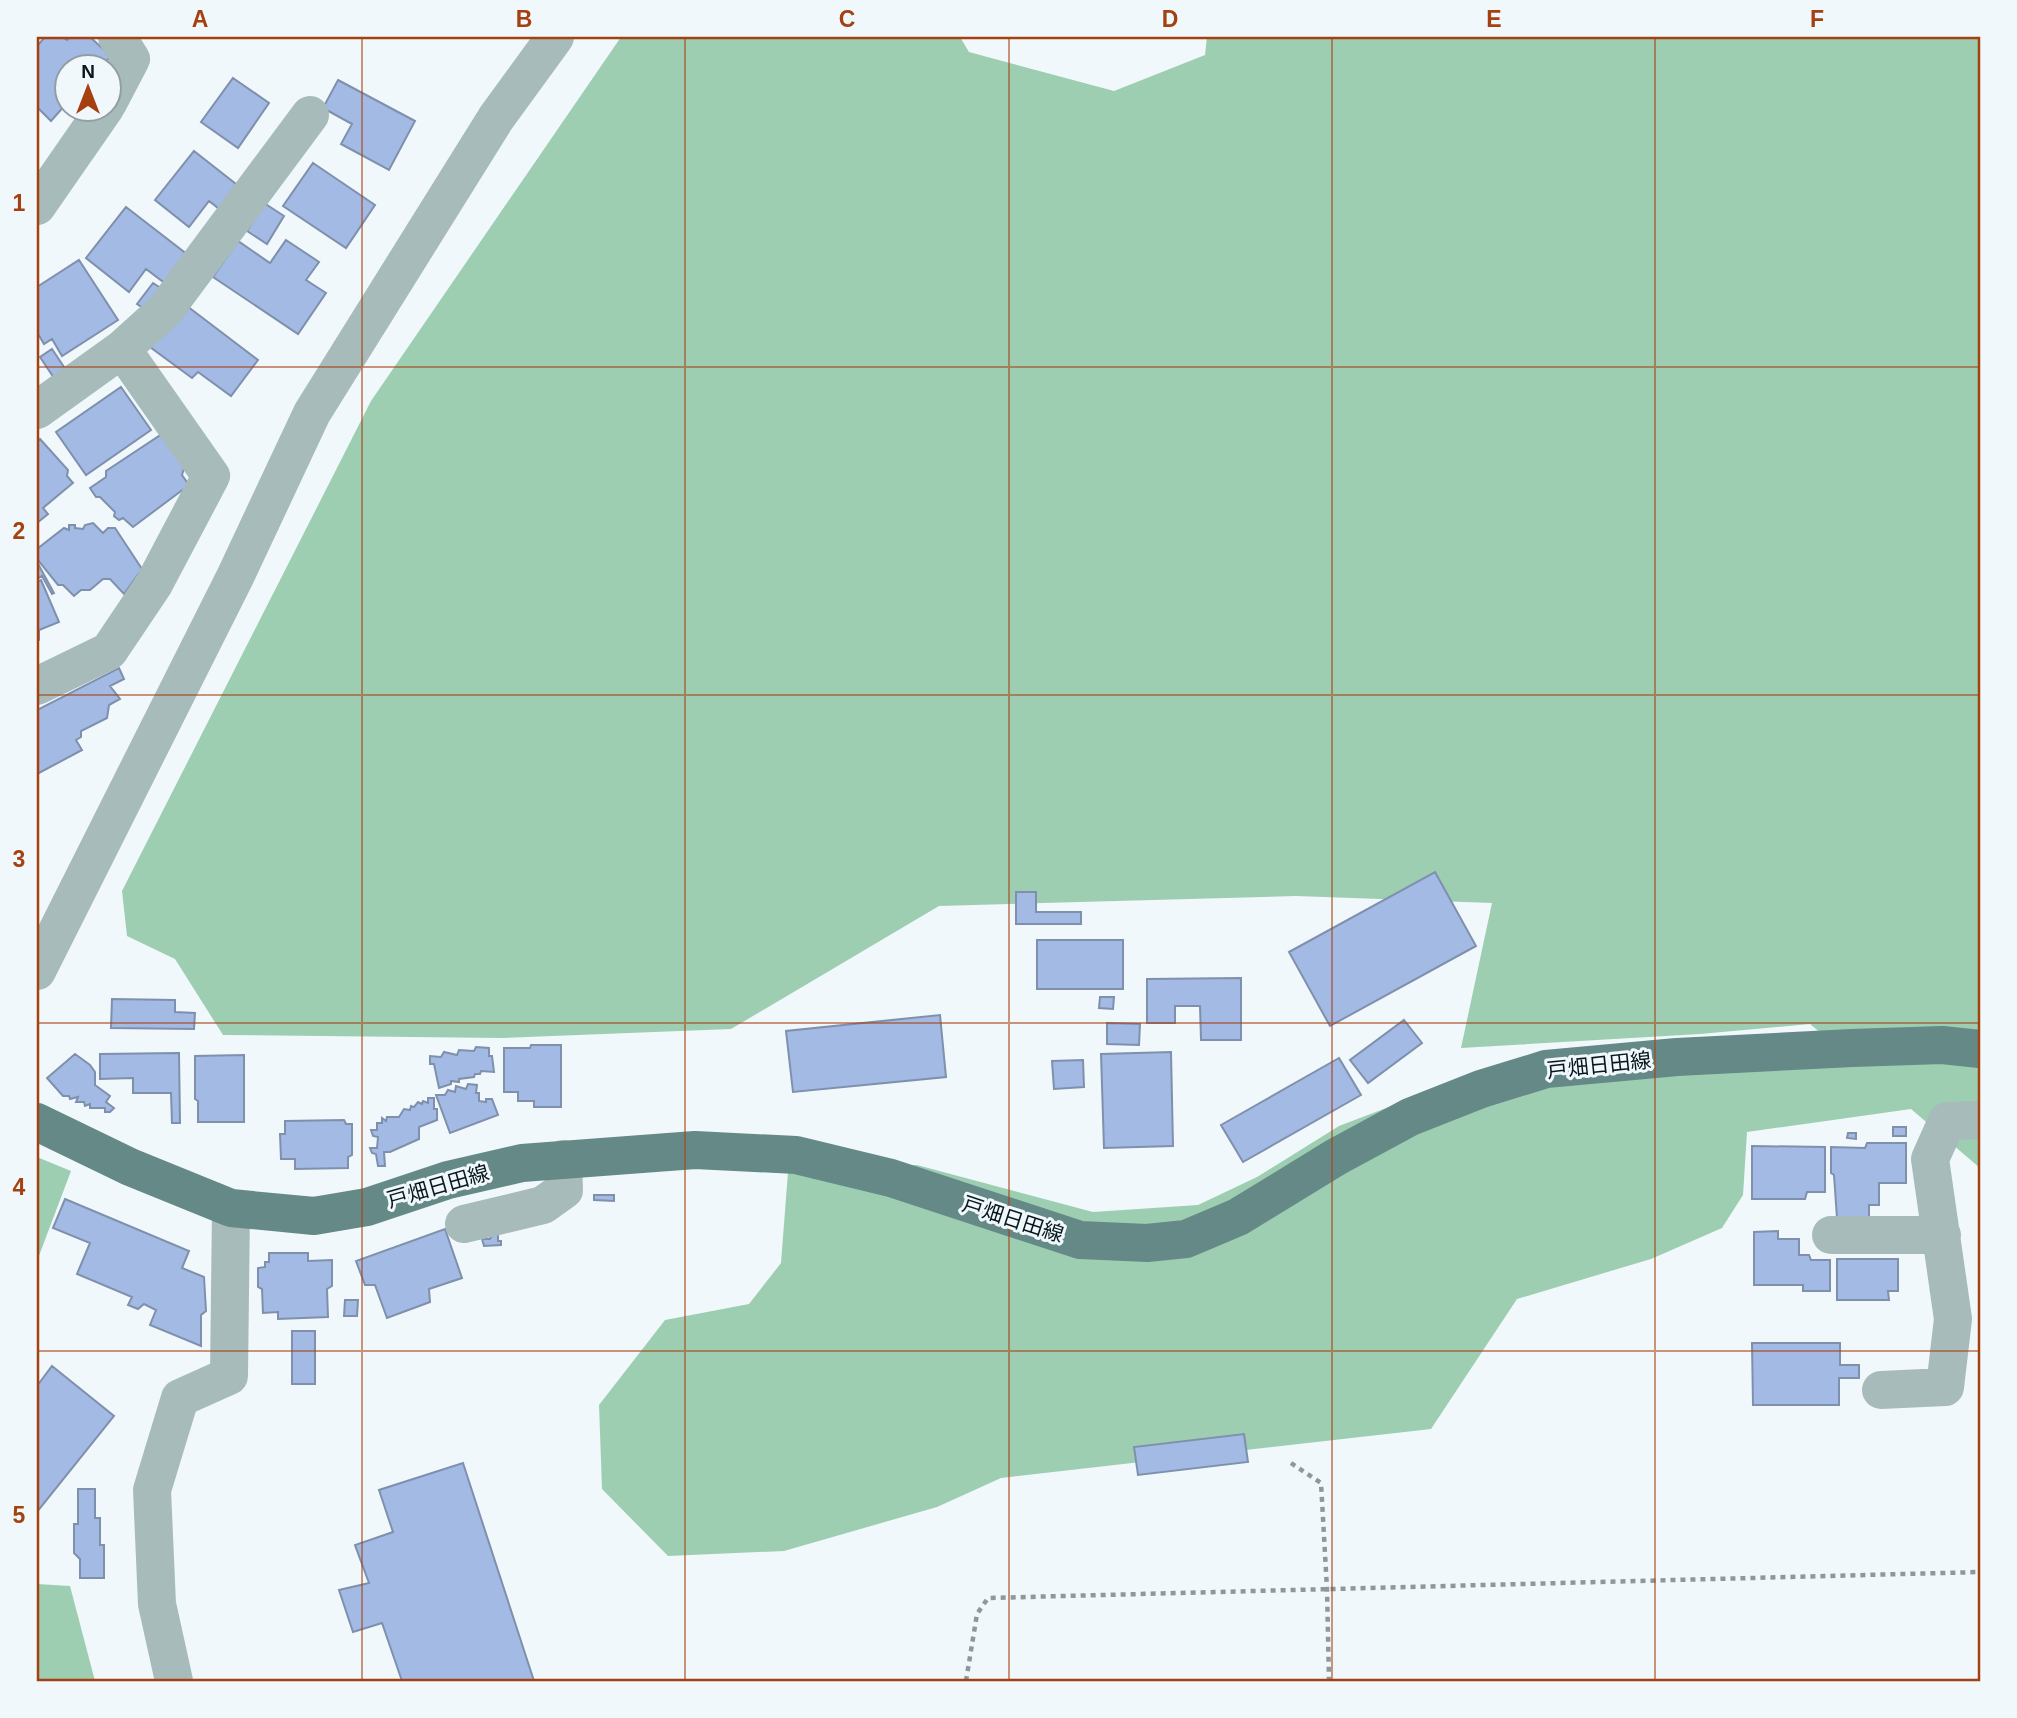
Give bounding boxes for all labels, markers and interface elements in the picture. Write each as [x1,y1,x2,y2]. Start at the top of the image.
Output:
text: A [192,6,208,32]
text: B [516,6,532,32]
text: C [839,6,855,32]
text: D [1162,6,1178,32]
text: E [1486,6,1502,32]
text: F [1810,6,1824,32]
north arrow [52,52,122,122]
text: N [81,61,95,82]
text: 1 [13,190,26,216]
text: 2 [13,518,25,544]
text: 3 [13,846,25,872]
street label: 戸畑日田線 [1546,1048,1652,1082]
street label: 戸畑日田線 [384,1160,492,1212]
text: 4 [13,1174,26,1200]
street label: 戸畑日田線 [960,1192,1066,1246]
text: 5 [13,1502,26,1528]

